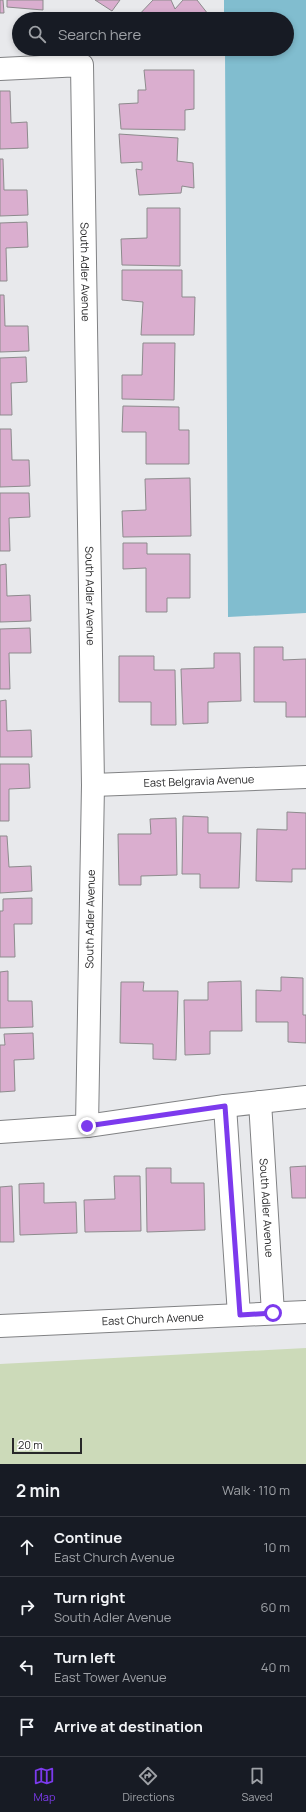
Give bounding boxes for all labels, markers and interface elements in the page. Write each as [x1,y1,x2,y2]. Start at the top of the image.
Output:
search box [12,12,294,56]
icon: search [26,23,48,45]
text: Search here [58,24,141,45]
street label: South Adler Avenue [77,222,94,322]
street label: South Adler Avenue [82,546,99,646]
street label: East Belgravia Avenue [143,771,255,790]
street label: South Adler Avenue [81,869,98,969]
route end [78,1117,96,1135]
street label: South Adler Avenue [256,1158,278,1258]
route start [264,1304,282,1322]
street label: East Church Avenue [101,1309,205,1328]
scale bar [12,1436,82,1455]
text: 20 m [18,1437,43,1452]
text: 2 min [16,1479,60,1502]
text: Walk · 110 m [222,1481,290,1499]
text: Continue [54,1527,122,1548]
icon: ahead [16,1536,38,1558]
text: 10 m [263,1538,290,1556]
text: East Church Avenue [54,1548,175,1566]
text: Turn right [54,1587,125,1608]
icon: right [16,1596,38,1618]
text: 60 m [260,1598,290,1616]
text: South Adler Avenue [54,1608,171,1626]
text: Turn left [54,1647,116,1668]
icon: left [16,1656,38,1678]
text: 40 m [261,1658,290,1676]
text: East Tower Avenue [54,1668,167,1686]
icon: arrive [16,1716,38,1738]
text: Arrive at destination [54,1716,203,1737]
tab: Map [33,1765,55,1804]
tab: Directions [122,1765,175,1804]
tab: Saved [242,1765,273,1804]

